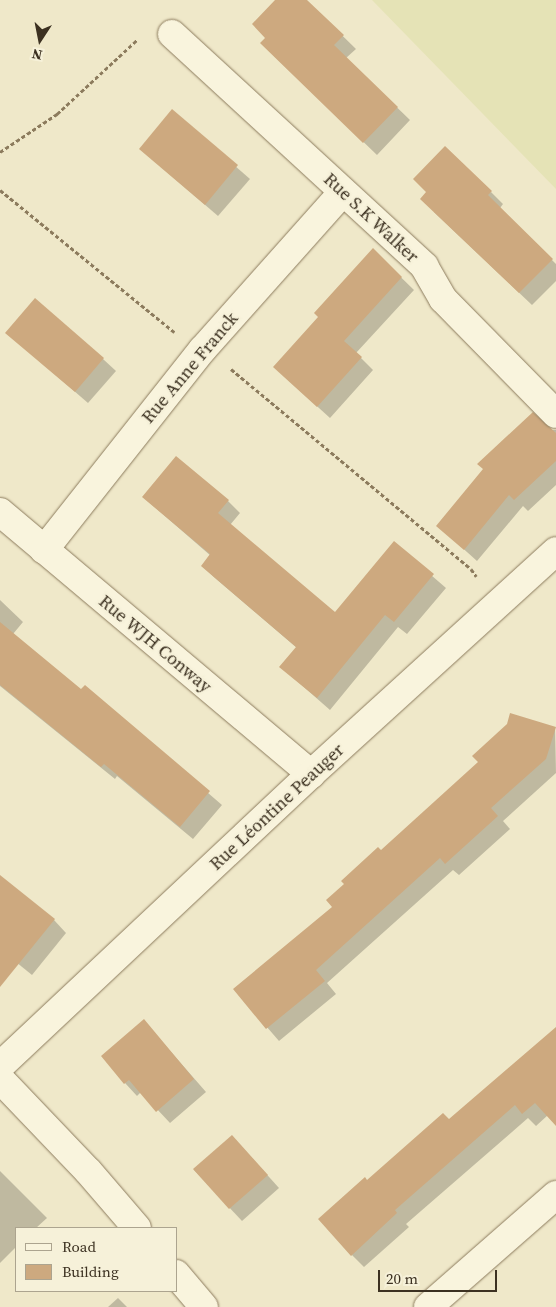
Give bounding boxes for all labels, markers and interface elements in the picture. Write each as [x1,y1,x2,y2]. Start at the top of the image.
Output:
north arrow [15,15,65,65]
text: N [30,44,44,66]
street label: Rue S.K Walker [319,168,423,268]
street label: Rue Anne Franck [137,308,243,428]
street label: Rue WJH Conway [94,590,216,698]
street label: Rue Léontine Peauger [205,739,349,875]
legend [15,1227,178,1292]
text: Road [62,1236,96,1257]
scale bar [381,1260,500,1292]
text: Building [62,1261,119,1282]
text: 20 m [386,1268,418,1289]

